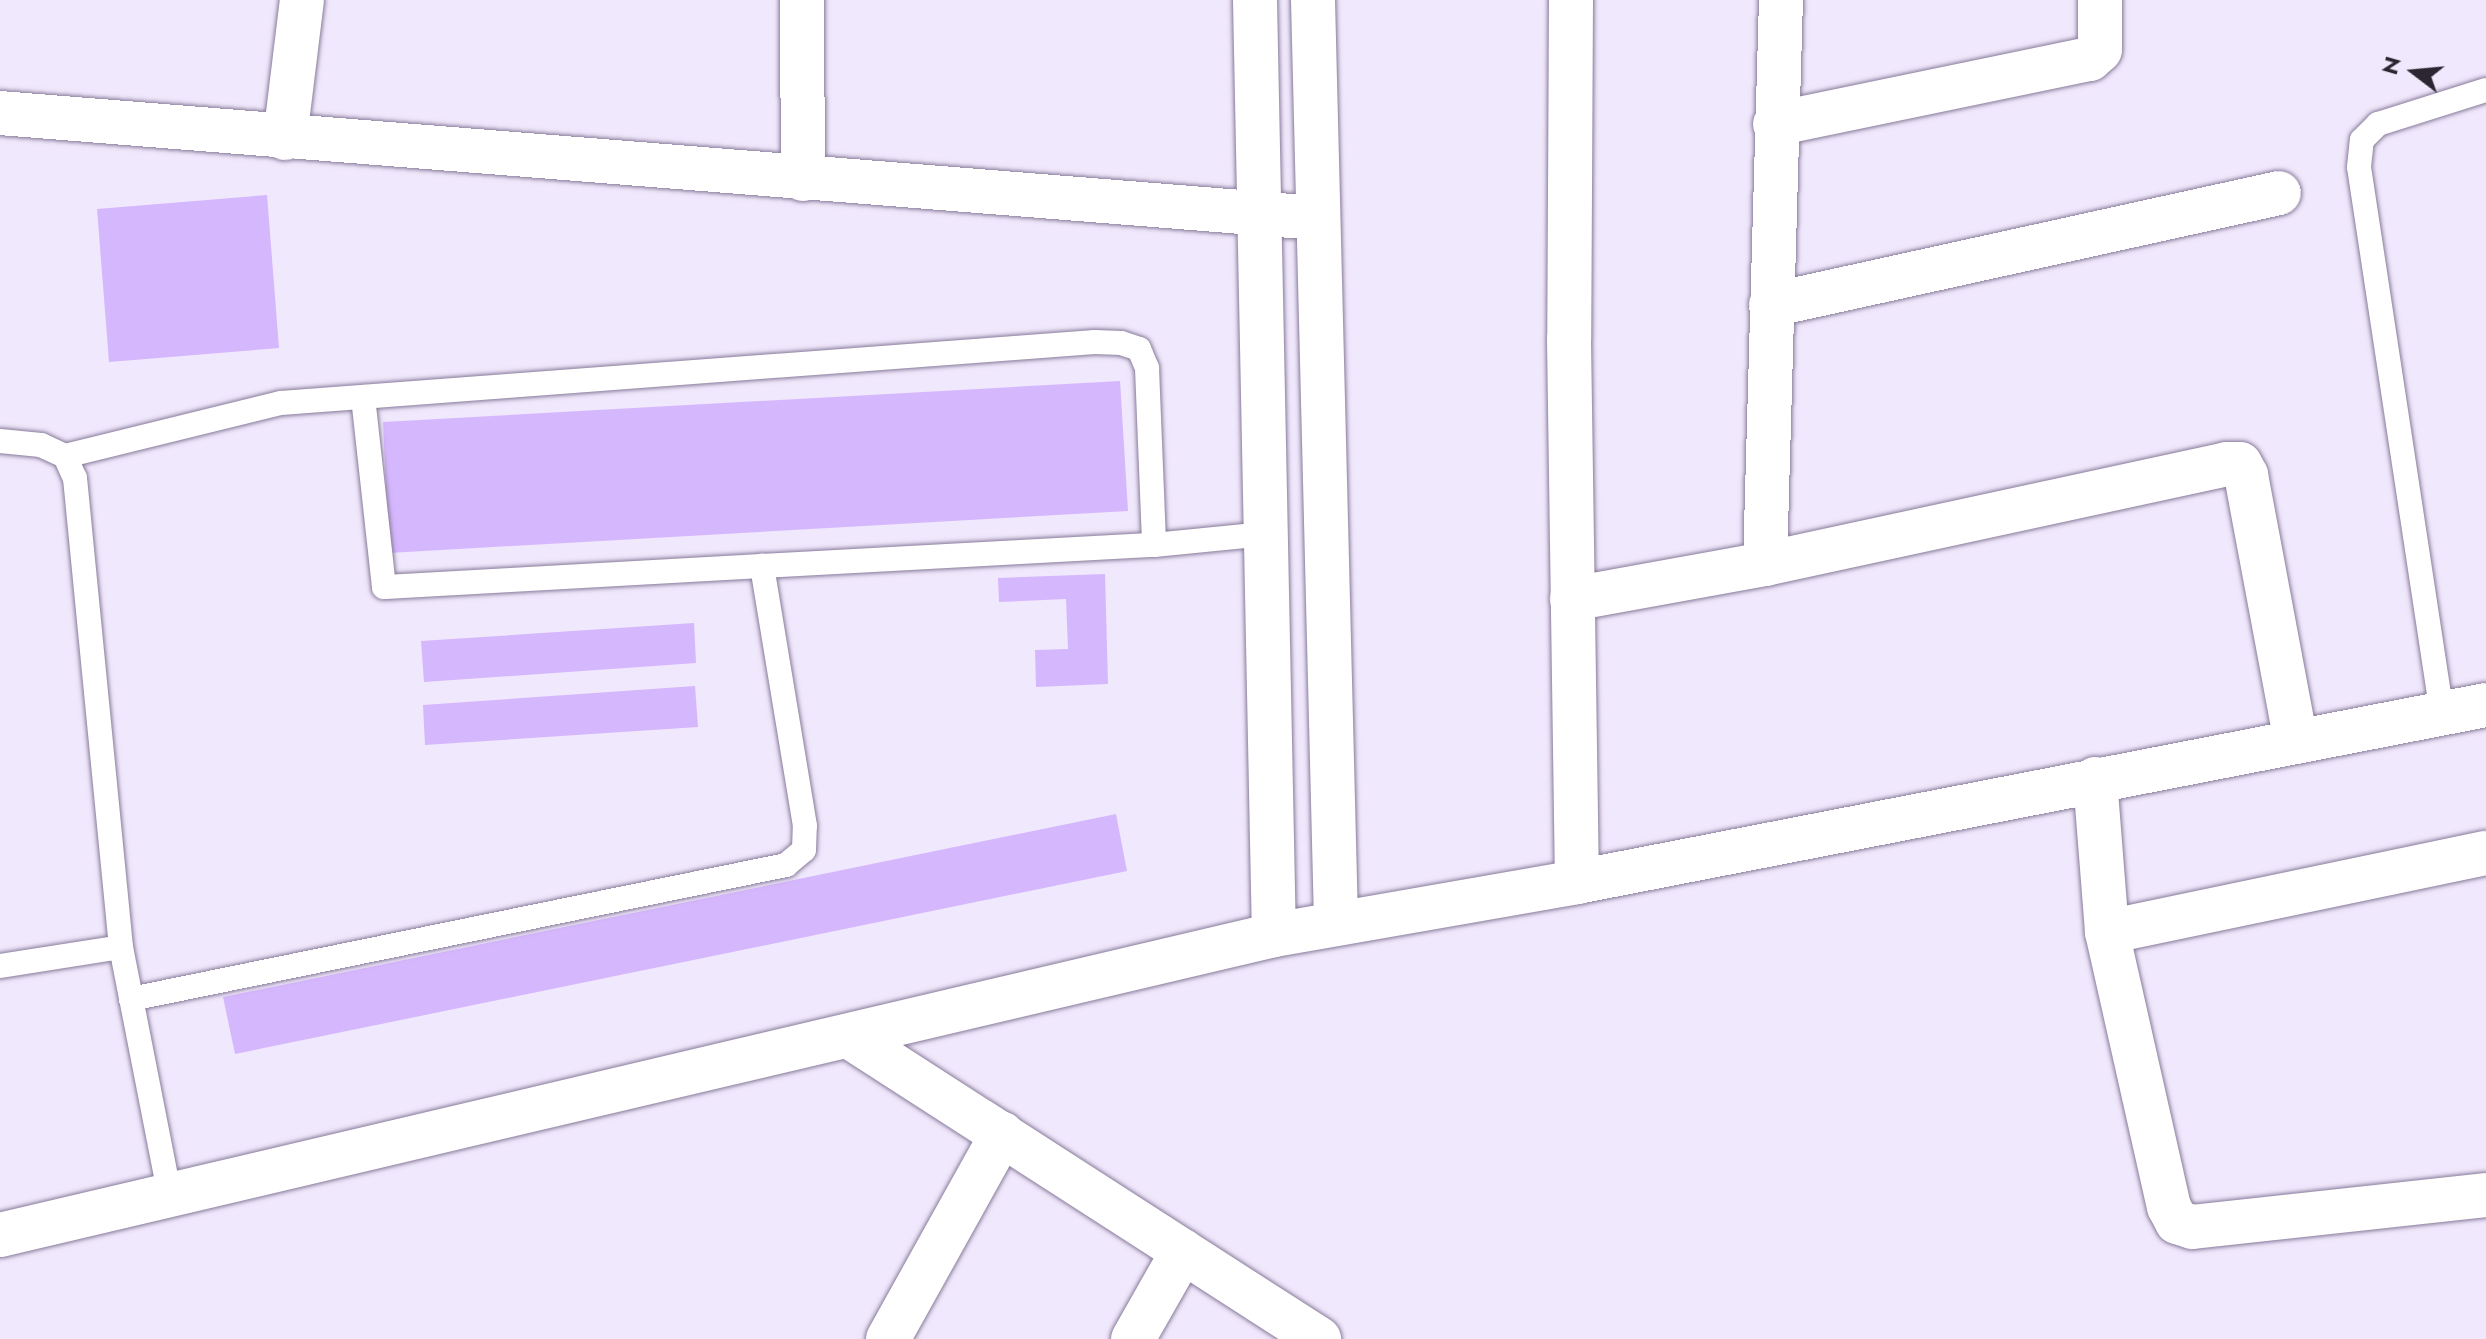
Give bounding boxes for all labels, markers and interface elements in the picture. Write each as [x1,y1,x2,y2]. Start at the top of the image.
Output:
north arrow [2374,32,2454,112]
text: N [2373,53,2409,78]

